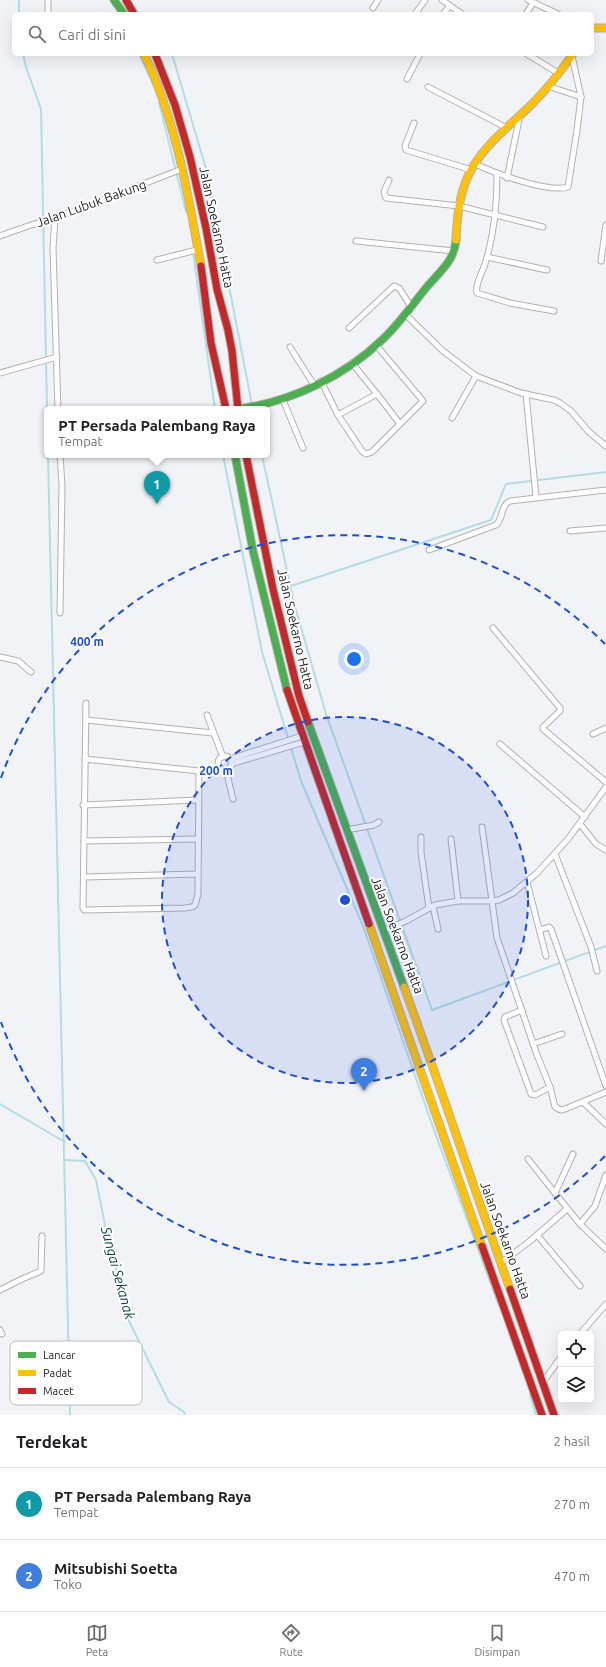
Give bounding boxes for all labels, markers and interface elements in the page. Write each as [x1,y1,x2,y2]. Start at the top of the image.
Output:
search box [12,12,594,56]
icon: search [26,23,48,45]
text: Cari di sini [58,26,126,43]
street label: Jalan Soekarno Hatta [197,165,237,289]
street label: Jalan Lubuk Bakung [34,177,148,229]
popup [44,406,270,458]
text: PT Persada Palembang Raya [58,417,256,434]
text: Tempat [58,434,103,448]
pin: 1 [144,471,170,504]
street label: Jalan Soekarno Hatta [275,567,317,691]
text: 400 m [70,635,104,648]
your location [344,649,364,669]
text: 200 m [199,764,233,777]
street label: Jalan Soekarno Hatta [369,875,427,995]
centre of rings [338,893,352,907]
pin: 2 [351,1058,377,1091]
street label: Jalan Soekarno Hatta [478,1179,534,1301]
water label: Sungai Sekanak [98,1224,138,1322]
map controls [558,1331,594,1403]
button: locate [558,1331,594,1367]
legend [10,1341,142,1405]
text: Lancar [43,1349,76,1361]
text: Padat [43,1367,72,1379]
button: layers [558,1367,594,1403]
text: Macet [43,1385,74,1397]
text: Terdekat [16,1432,88,1451]
text: 2 hasil [553,1434,590,1448]
text: PT Persada Palembang Raya [54,1488,252,1505]
text: 1 [25,1497,33,1511]
text: 270 m [554,1497,590,1511]
text: Tempat [54,1505,98,1519]
text: Mitsubishi Soetta [54,1560,178,1577]
text: 2 [25,1569,33,1583]
text: 470 m [554,1569,590,1583]
text: Toko [54,1577,82,1591]
tab: Peta [86,1622,108,1658]
tab: Rute [280,1622,303,1658]
tab: Disimpan [475,1622,520,1658]

